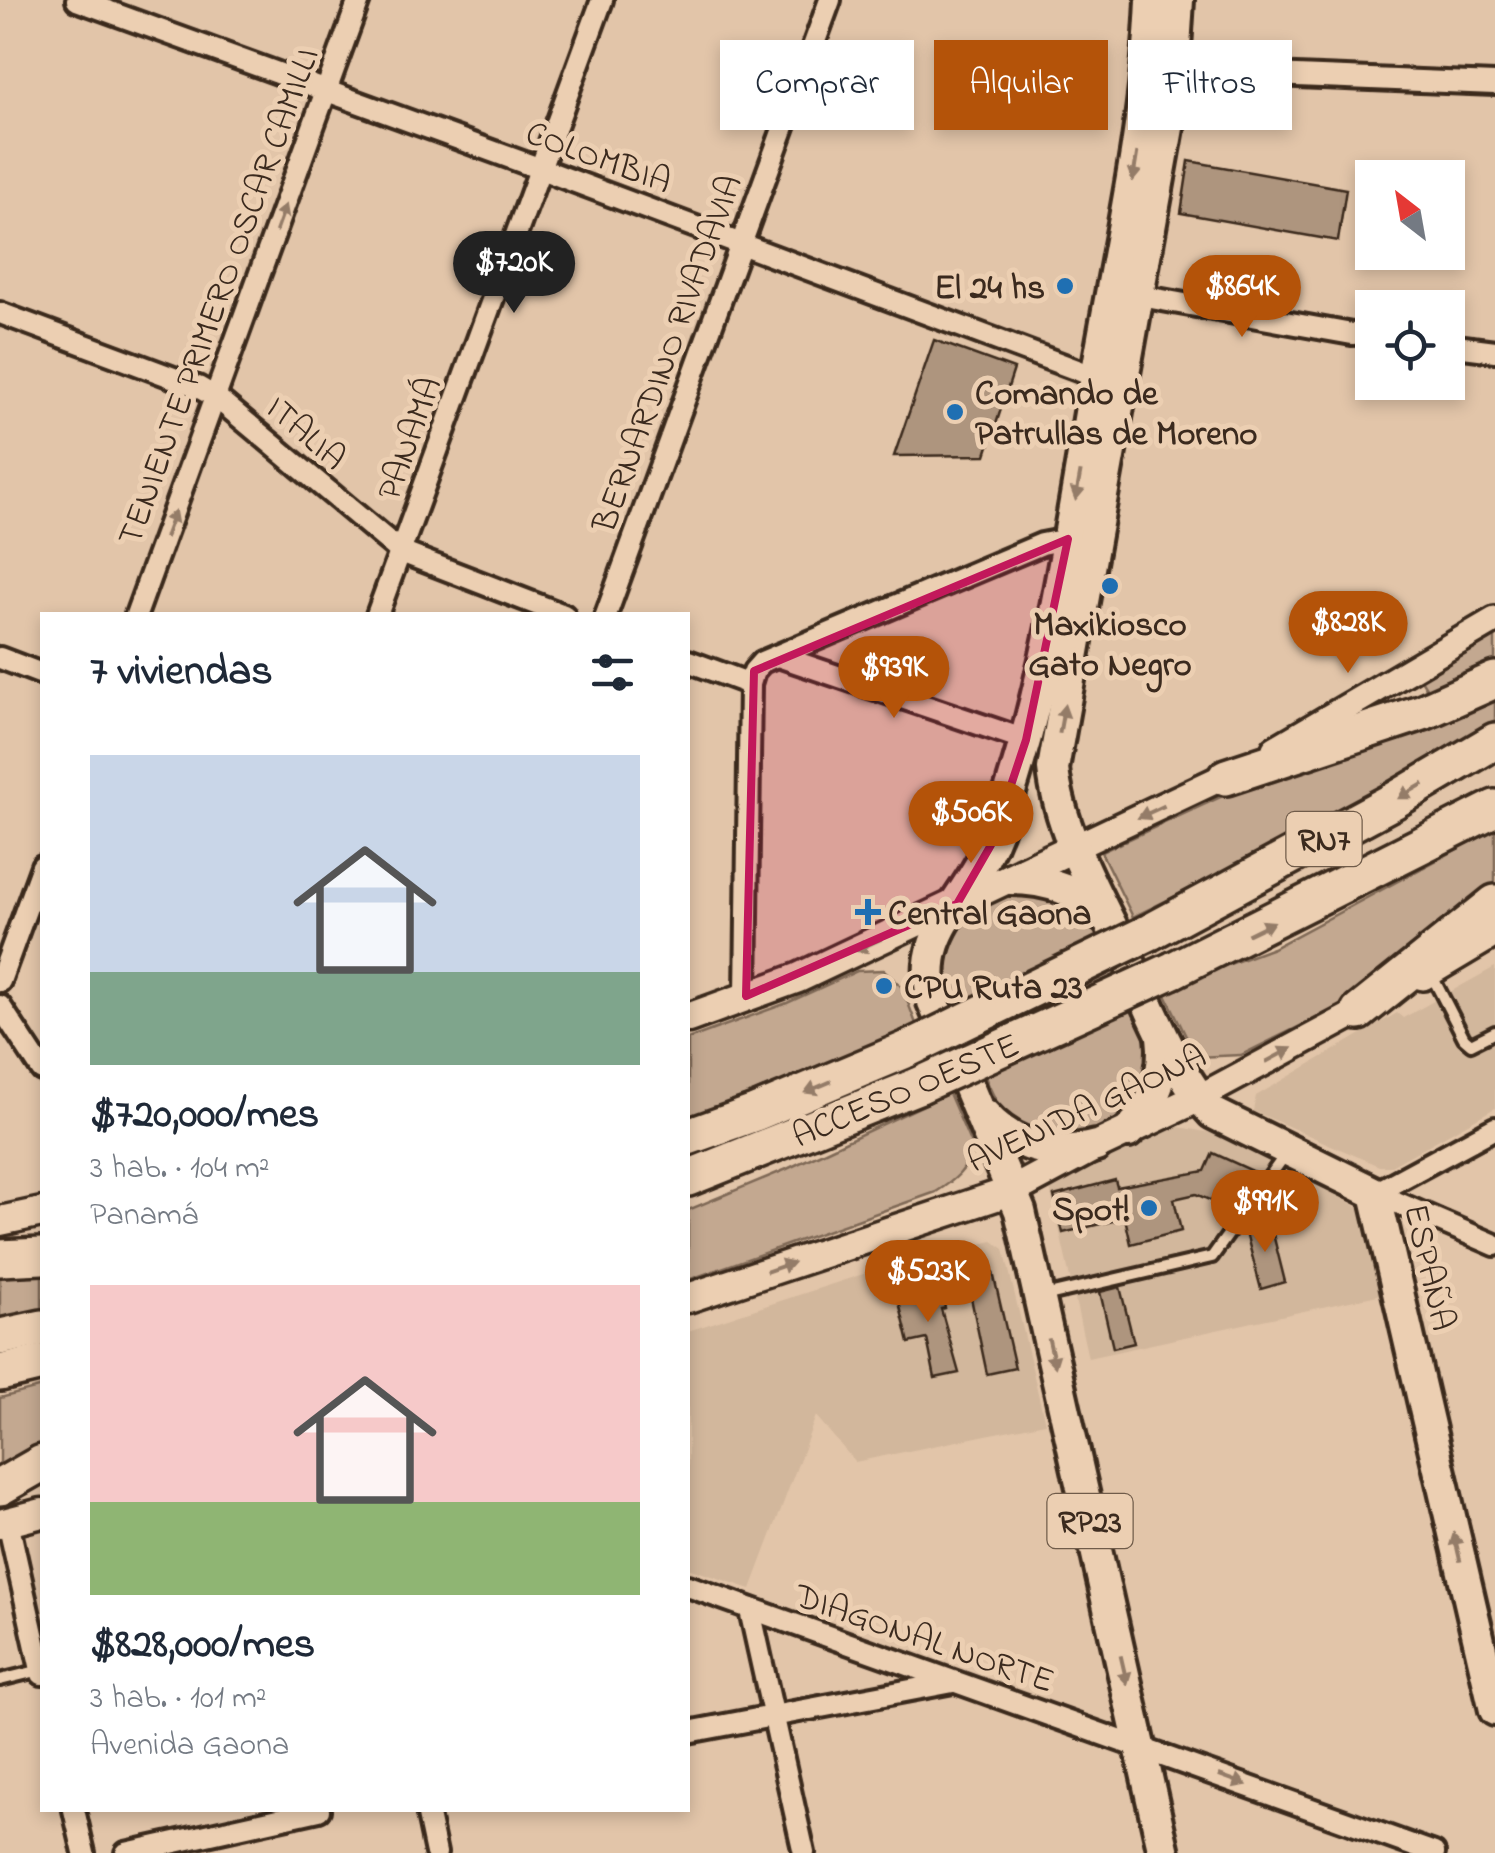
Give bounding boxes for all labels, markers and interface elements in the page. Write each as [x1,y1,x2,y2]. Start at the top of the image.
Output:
chip: Comprar [720,40,914,130]
chip: Alquilar [934,40,1108,130]
chip: Filtros [1128,40,1292,130]
street label: TENIENTE PRIMERO OSCAR CAMILLI [106,41,334,553]
street label: COLOMBIA [518,109,678,209]
one-way arrow [1127,151,1143,183]
north arrow [1355,160,1465,270]
map controls [1355,160,1465,400]
street label: BERNARDINO RIVADAVIA [581,168,758,541]
one-way arrow [274,203,289,233]
pin: $720K [444,231,584,316]
text: $720K [475,240,553,287]
pin: $864K [1172,255,1312,340]
place label: El 24 hs [934,264,1045,315]
text: $864K [1205,264,1279,311]
marker: El 24 hs [1054,275,1076,297]
button: locate [1355,290,1465,400]
street label: PANAMÁ [365,370,457,508]
place label: Comando de Patrullas de Moreno [975,370,1257,461]
street label: ITALIA [253,385,356,484]
marker: Comando de Patrullas de Moreno [944,401,966,423]
one-way arrow [1070,471,1085,503]
one-way arrow [163,508,178,538]
marker: Maxikiosco Gato Negro [1099,575,1121,597]
pin: $828K [1278,591,1418,676]
text: $828K [1311,600,1385,647]
place label: Maxikiosco Gato Negro [1028,601,1192,693]
pin: $939K [824,636,964,721]
text: 7 viviendas [90,642,273,703]
icon: filters [585,645,640,700]
text: $939K [860,645,928,692]
one-way arrow [1055,702,1070,734]
pin: $506K [901,781,1041,866]
one-way arrow [1397,782,1425,799]
text: $506K [930,790,1012,837]
one-way arrow [1136,804,1165,821]
road number: RN7 [1286,812,1362,866]
icon: home [275,820,455,1000]
place label: Central Gaona [888,890,1092,941]
marker: Central Gaona [857,901,879,923]
one-way arrow [1246,919,1275,936]
one-way arrow [854,937,883,954]
place label: CPU Ruta 23 [904,964,1083,1015]
marker: CPU Ruta 23 [873,975,895,997]
street label: ACCESO OESTE [785,1021,1028,1163]
street label: AVENIDA GAONA [959,1032,1216,1188]
one-way arrow [1264,1047,1293,1064]
one-way arrow [804,1079,833,1095]
text: $720,000/mes [90,1085,319,1146]
text: 3 hab. · 104 m² [90,1146,269,1193]
pin: $991K [1195,1170,1335,1255]
text: $991K [1233,1179,1297,1226]
place label: Spot! [1052,1186,1130,1237]
text: Panamá [90,1193,198,1240]
marker: Spot! [1138,1197,1160,1219]
street label: ESPAÑA [1388,1199,1467,1336]
pin: $523K [858,1240,998,1325]
text: $523K [887,1249,969,1296]
one-way arrow [765,1259,795,1274]
one-way arrow [1045,1338,1060,1369]
icon: home [275,1350,455,1530]
road number: RP23 [1048,1494,1132,1548]
one-way arrow [1449,1531,1464,1562]
street label: DIAGONAL NORTE [786,1572,1060,1709]
text: $828,000/mes [90,1615,315,1676]
one-way arrow [1116,1655,1132,1686]
text: 3 hab. · 101 m² [90,1676,266,1723]
text: Avenida Gaona [90,1723,289,1770]
one-way arrow [1218,1773,1248,1788]

